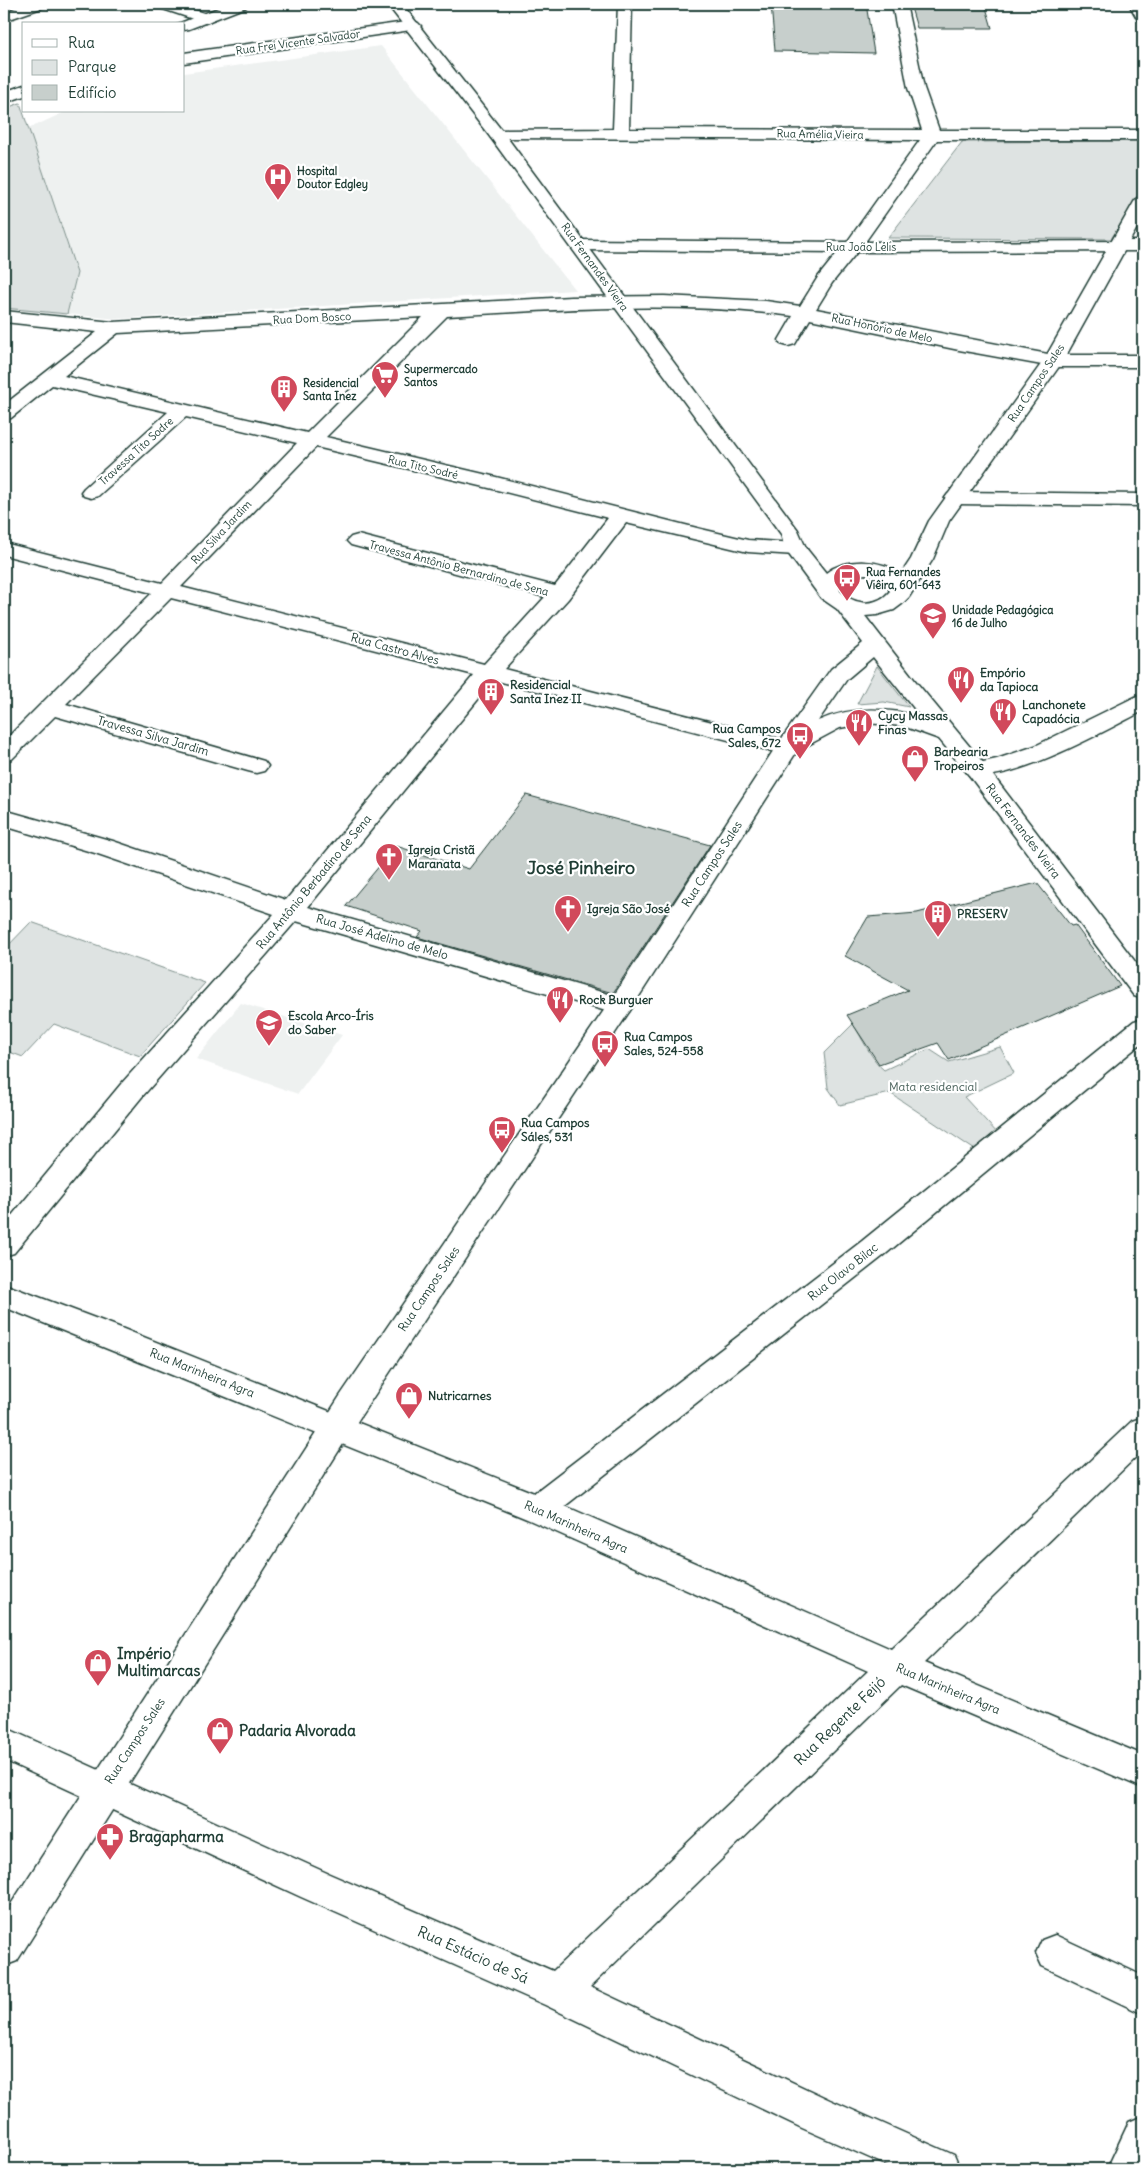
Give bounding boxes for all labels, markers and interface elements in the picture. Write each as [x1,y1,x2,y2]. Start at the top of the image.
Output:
legend [22,22,185,112]
street label: Rua Frei Vicente Salvador [235,26,362,58]
text: Rua [68,33,95,52]
text: Parque [68,57,116,76]
text: Edifício [68,83,116,102]
street label: Rua Amélia Vieira [776,126,864,142]
hospital icon: Hospital Doutor Edgley [263,162,293,201]
place label: Hospital Doutor Edgley [297,164,368,192]
street label: Rua Fernandes Vieira [558,220,632,314]
street label: Rua João Lélis [826,240,896,254]
street label: Rua Dom Bosco [272,309,352,327]
street label: Rua Honório de Melo [830,310,934,346]
street label: Rua Campos Sales [1005,341,1067,425]
supermarket icon: Supermercado Santos [370,360,400,399]
place label: Supermercado Santos [404,362,478,389]
building icon: Residencial Santa Inez [269,374,299,413]
place label: Residencial Santa Inez [303,376,359,403]
street label: Travessa Tito Sodre [96,414,176,488]
street label: Rua Tito Sodré [386,452,460,482]
street label: Rua Silva Jardim [188,497,254,567]
street label: Travessa Antônio Bernardino de Sena [368,537,550,599]
bus stop icon: Rua Fernandes Viêira, 601-643 [832,563,862,602]
place label: Rua Fernandes Viêira, 601-643 [866,565,941,592]
school or university icon: Unidade Pedagógica 16 de Julho [918,601,948,640]
place label: Unidade Pedagógica 16 de Julho [952,603,1054,630]
street label: Rua Castro Alves [349,630,441,668]
restaurant icon: Empório da Tapioca [946,665,976,704]
place label: Empório da Tapioca [980,665,1038,695]
building icon: Residencial Santa Inez II [476,677,506,716]
place label: Residencial Santa Inez II [510,677,583,706]
restaurant icon: Lanchonete Capadócia [988,697,1018,736]
place label: Lanchonete Capadócia [1022,697,1086,727]
restaurant icon: Cycy Massas Finas [844,708,874,747]
place label: Cycy Massas Finas [878,708,949,737]
street label: Travessa Silva Jardim [96,712,211,759]
place label: Rua Campos Sales, 672 [713,721,782,750]
bus stop icon: Rua Campos Sales, 672 [785,721,815,760]
shop icon: Barbearia Tropeiros [900,744,930,783]
place label: Barbearia Tropeiros [934,744,988,774]
street label: Rua Fernandes Vieira [983,780,1064,881]
street label: Rua Antônio Berbadino de Sena [253,811,374,952]
street label: Rua Campos Sales [678,818,745,910]
church icon: Igreja Cristã Maranata [374,842,404,881]
place label: Igreja Cristã Maranata [408,842,475,871]
district label: José Pinheiro [527,856,635,879]
church icon: Igreja São José [553,894,583,933]
building icon: PRESERV [923,899,953,938]
place label: Igreja São José [587,901,670,917]
place label: PRESERV [957,906,1008,921]
street label: Rua José Adelino de Melo [314,910,450,963]
restaurant icon: Rock Burguer [545,985,575,1024]
place label: Rock Burguer [579,992,653,1008]
school or university icon: Escola Arco-Íris do Saber [254,1008,284,1047]
place label: Escola Arco-Íris do Saber [288,1008,374,1037]
bus stop icon: Rua Campos Sales, 524-558 [590,1029,620,1068]
place label: Rua Campos Sales, 524-558 [624,1029,704,1058]
park label: Mata residencial [889,1079,977,1094]
bus stop icon: Rua Campos Sáles, 531 [487,1115,517,1154]
place label: Rua Campos Sáles, 531 [521,1115,590,1144]
street label: Rua Olavo Bilac [805,1240,881,1304]
street label: Rua Campos Sales [395,1243,463,1334]
street label: Rua Marinheira Agra [148,1345,257,1400]
shop icon: Nutricarnes [394,1381,424,1420]
place label: Nutricarnes [428,1388,492,1403]
street label: Rua Marinheira Agra [522,1497,630,1556]
place label: Império Multimarcas [117,1644,200,1680]
shop icon: Império Multimarcas [83,1648,113,1687]
street label: Rua Marinheira Agra [894,1660,1003,1717]
street label: Rua Regente Feijó [790,1672,889,1769]
street label: Rua Campos Sales [101,1695,168,1787]
shop icon: Padaria Alvorada [205,1716,235,1755]
place label: Padaria Alvorada [239,1721,356,1740]
pharmacy icon: Bragapharma [95,1822,125,1861]
place label: Bragapharma [129,1827,224,1847]
street label: Rua Estácio de Sá [415,1922,532,1988]

